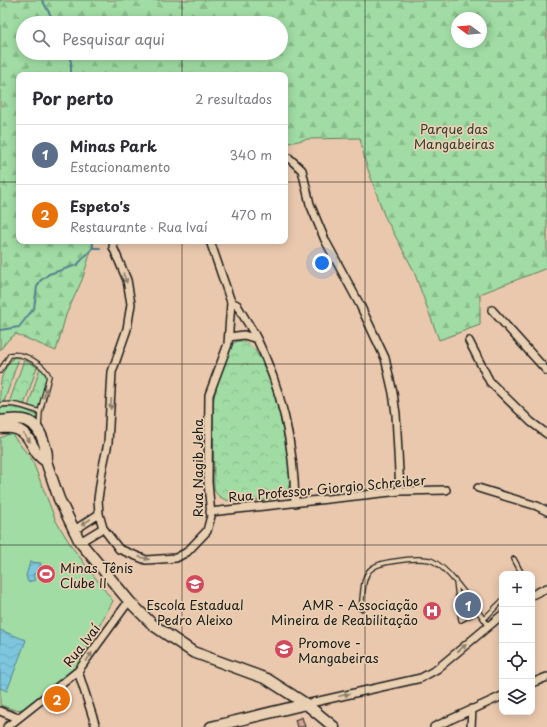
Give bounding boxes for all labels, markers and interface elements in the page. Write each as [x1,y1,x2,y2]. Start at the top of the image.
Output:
north arrow [451,12,487,48]
search box [16,16,288,60]
icon: search [30,27,52,49]
text: Pesquisar aqui [62,27,165,50]
text: Por perto [32,85,113,111]
text: 2 resultados [195,89,272,108]
park label: Parque das Mangabeiras [414,119,494,153]
text: Minas Park [70,134,157,157]
text: 1 [42,145,48,164]
text: 340 m [229,145,272,164]
text: Estacionamento [70,157,170,176]
text: Espeto's [70,194,130,217]
text: 2 [40,205,50,224]
text: 470 m [231,205,272,224]
text: Restaurante · Rua Ivaí [70,217,208,236]
your location [312,253,332,273]
one-way arrow [123,272,129,284]
one-way arrow [42,386,48,398]
one-way arrow [107,398,114,410]
street label: Rua Nagib Jeha [188,418,207,517]
one-way arrow [23,432,32,443]
street label: Rua Professor Giorgio Schreiber [227,470,427,506]
one-way arrow [81,518,91,526]
one-way arrow [137,556,150,562]
place label: Minas Tênis Clube II [60,558,134,592]
sports icon: Minas Tênis Clube II [35,563,57,585]
map controls [499,571,535,715]
button: + [499,571,535,607]
school or university icon: Escola Estadual Pedro Aleixo [184,573,206,595]
pin: 1 [455,590,481,620]
place label: Escola Estadual Pedro Aleixo [146,595,244,629]
place label: AMR - Associação Mineira de Reabilitação [271,595,418,629]
hospital icon: AMR - Associação Mineira de Reabilitação [421,600,443,622]
button: − [499,607,535,643]
street label: Rua Ivaí [58,619,104,670]
place label: Promove - Mangabeiras [298,633,379,667]
school or university icon: Promove - Mangabeiras [273,638,295,660]
one-way arrow [457,643,468,652]
button: locate [499,643,535,679]
one-way arrow [85,651,93,662]
button: layers [499,679,535,715]
pin: 2 [44,684,70,714]
one-way arrow [338,691,350,697]

